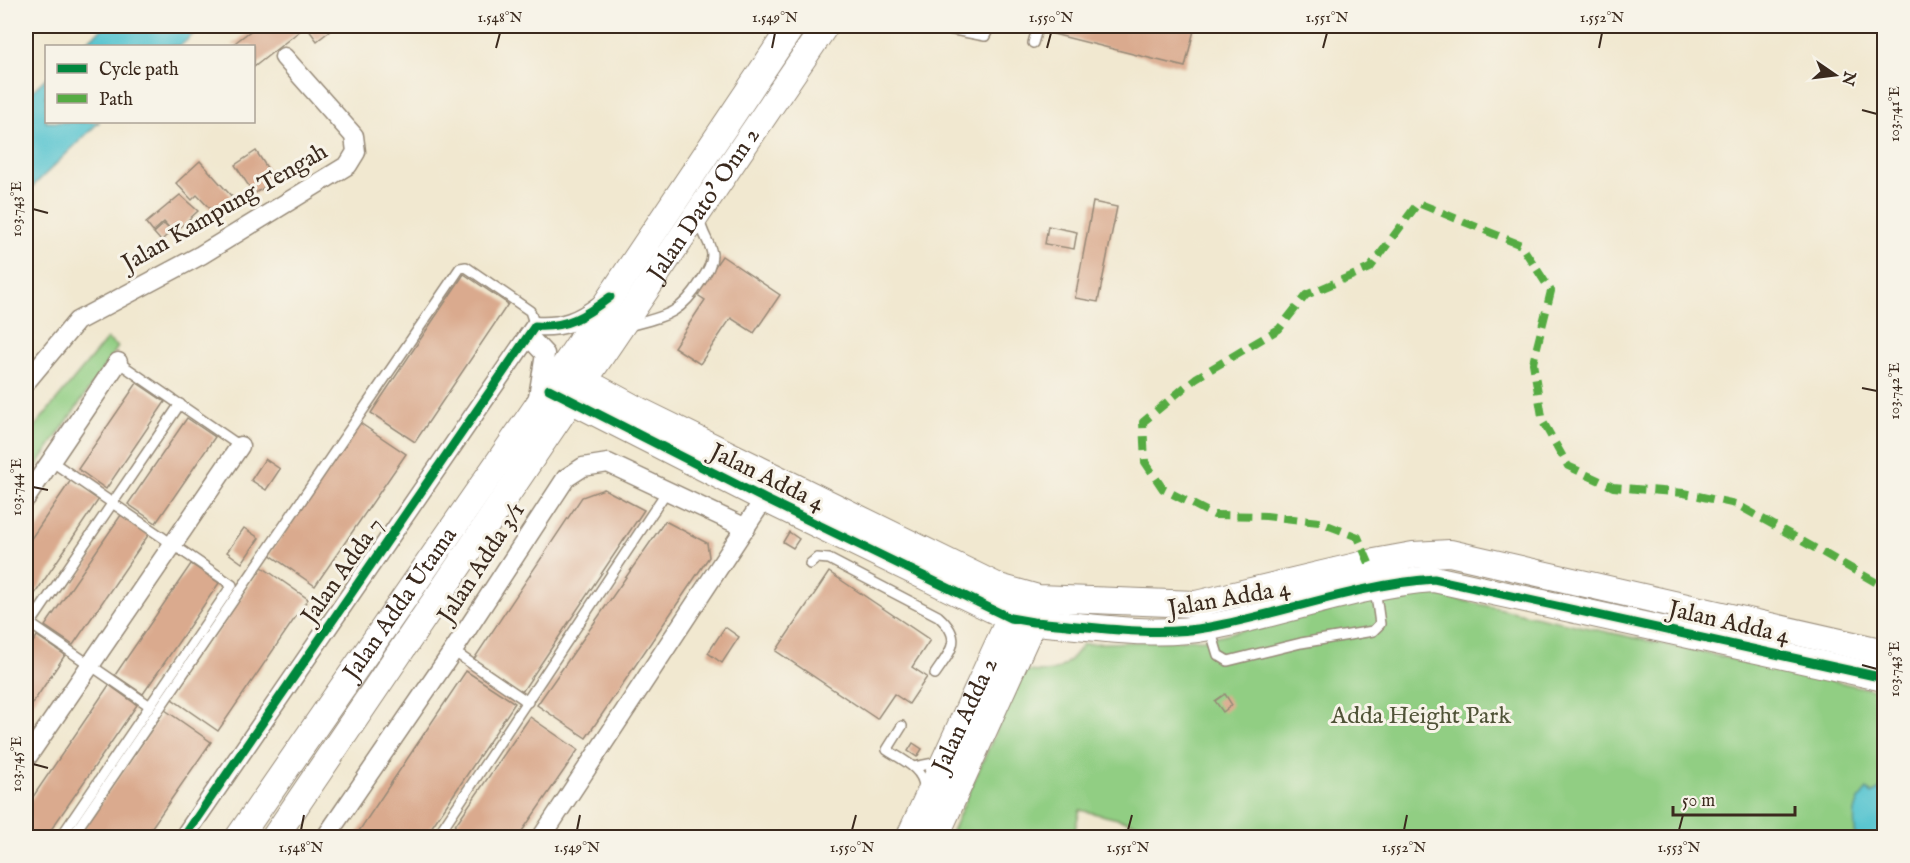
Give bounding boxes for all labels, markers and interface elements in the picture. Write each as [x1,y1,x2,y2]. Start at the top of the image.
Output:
text: 1.548°N [477,8,523,27]
text: 1.549°N [752,8,798,27]
text: 1.550°N [1029,8,1073,27]
text: 1.551°N [1306,8,1349,27]
text: 1.552°N [1580,8,1624,27]
legend [45,45,255,123]
north arrow [1805,45,1865,105]
text: Cycle path [99,59,179,82]
text: N [1836,68,1859,87]
text: 103.741°E [1885,86,1904,142]
text: Path [99,89,133,112]
street label: Jalan Dato' Onn 2 [639,121,767,289]
street label: Jalan Kampung Tengah [114,136,334,281]
text: 103.743°E [7,181,26,237]
text: 103.742°E [1885,362,1904,420]
street label: Jalan Adda 4 [702,436,830,519]
text: 103.744°E [7,458,26,516]
street label: Jalan Adda 3/1 [430,497,533,632]
street label: Jalan Adda 7 [293,512,391,633]
street label: Jalan Adda Utama [335,521,464,689]
street label: Jalan Adda 4 [1162,573,1293,626]
street label: Jalan Adda 4 [1662,593,1793,652]
text: 103.743°E [1885,641,1904,697]
street label: Jalan Adda 2 [924,653,1005,781]
park label: Adda Height Park [1330,701,1511,732]
text: 103.745°E [7,736,26,792]
scale bar [1673,779,1794,817]
text: 50 m [1682,790,1715,813]
text: 1.548°N [278,838,324,857]
text: 1.549°N [554,838,600,857]
text: 1.550°N [830,838,874,857]
text: 1.551°N [1107,838,1150,857]
text: 1.552°N [1382,838,1426,857]
text: 1.553°N [1657,838,1701,857]

